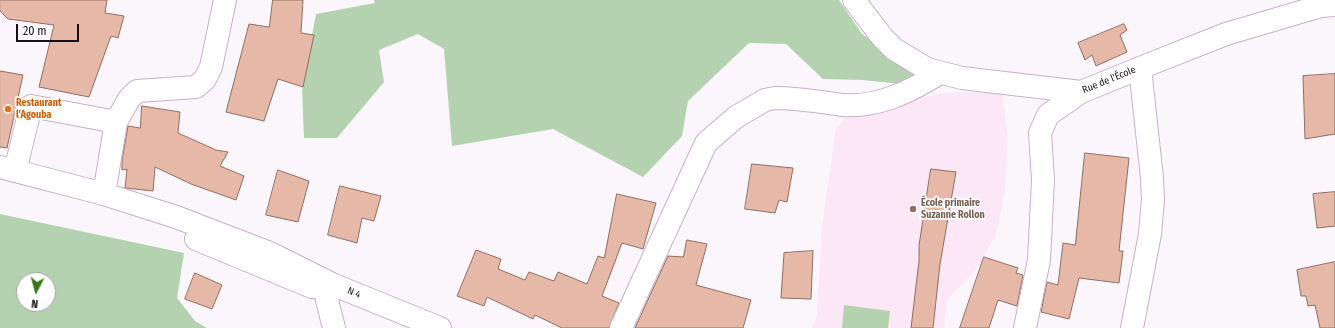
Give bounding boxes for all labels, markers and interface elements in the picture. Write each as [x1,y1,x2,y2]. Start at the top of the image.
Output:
scale bar [18,16,81,42]
text: 20 m [23,24,47,38]
street label: Rue de l'École [1081,64,1137,96]
place label: Restaurant l'Agouba [16,97,62,120]
marker: Restaurant l'Agouba [3,104,13,114]
place label: École primaire Suzanne Rollon [921,197,985,220]
marker: École primaire Suzanne Rollon [908,204,918,214]
north arrow [16,272,56,312]
street label: N 4 [346,285,362,301]
text: N [31,297,39,310]

